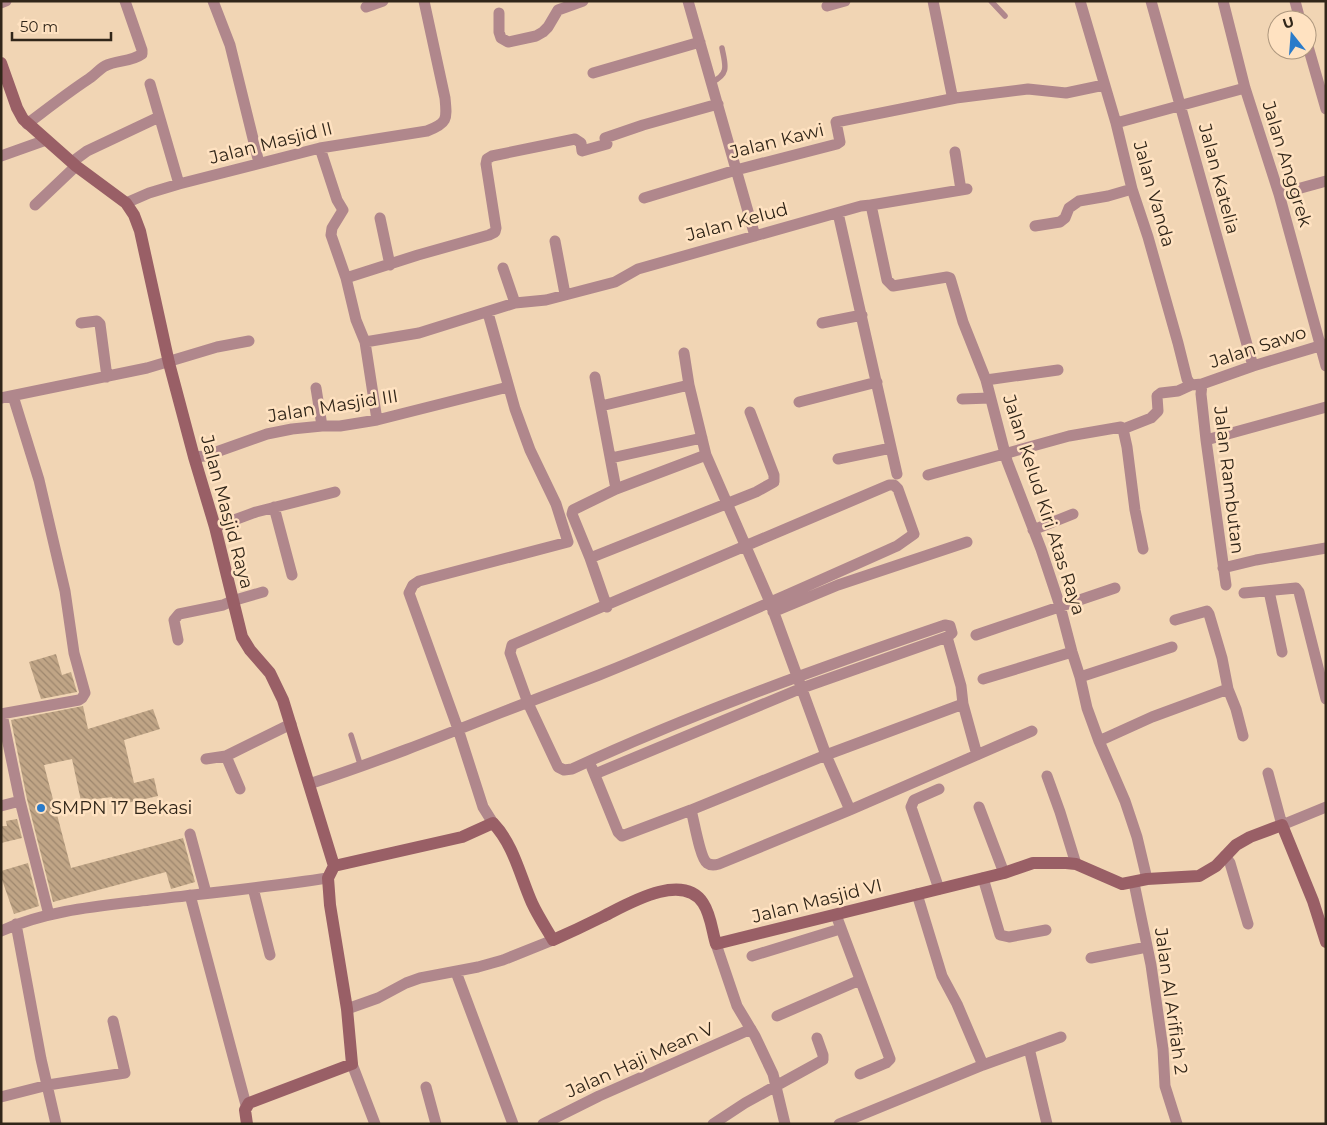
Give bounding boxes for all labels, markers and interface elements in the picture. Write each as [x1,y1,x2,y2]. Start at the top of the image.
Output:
scale bar [12,10,111,42]
north arrow [1267,10,1317,60]
text: U [1280,12,1296,33]
text: 50 m [20,17,58,36]
street label: Jalan Anggrek [1257,98,1317,230]
street label: Jalan Masjid II [206,117,335,169]
street label: Jalan Kawi [727,119,826,163]
street label: Jalan Katelia [1193,120,1244,237]
street label: Jalan Vanda [1128,138,1180,250]
street label: Jalan Kelud [683,198,790,246]
street label: Jalan Sawo [1206,321,1309,373]
street label: Jalan Masjid III [265,385,400,427]
street label: Jalan Kelud Kiri Atas Raya [998,391,1090,618]
street label: Jalan Rambutan [1209,404,1249,555]
street label: Jalan Masjid Raya [196,432,258,591]
place label: SMPN 17 Bekasi [51,797,192,819]
marker: SMPN 17 Bekasi [35,802,47,814]
street label: Jalan Masjid VI [749,874,884,928]
street label: Jalan Al Arifiah 2 [1150,925,1192,1076]
street label: Jalan Haji Mean V [562,1017,718,1103]

